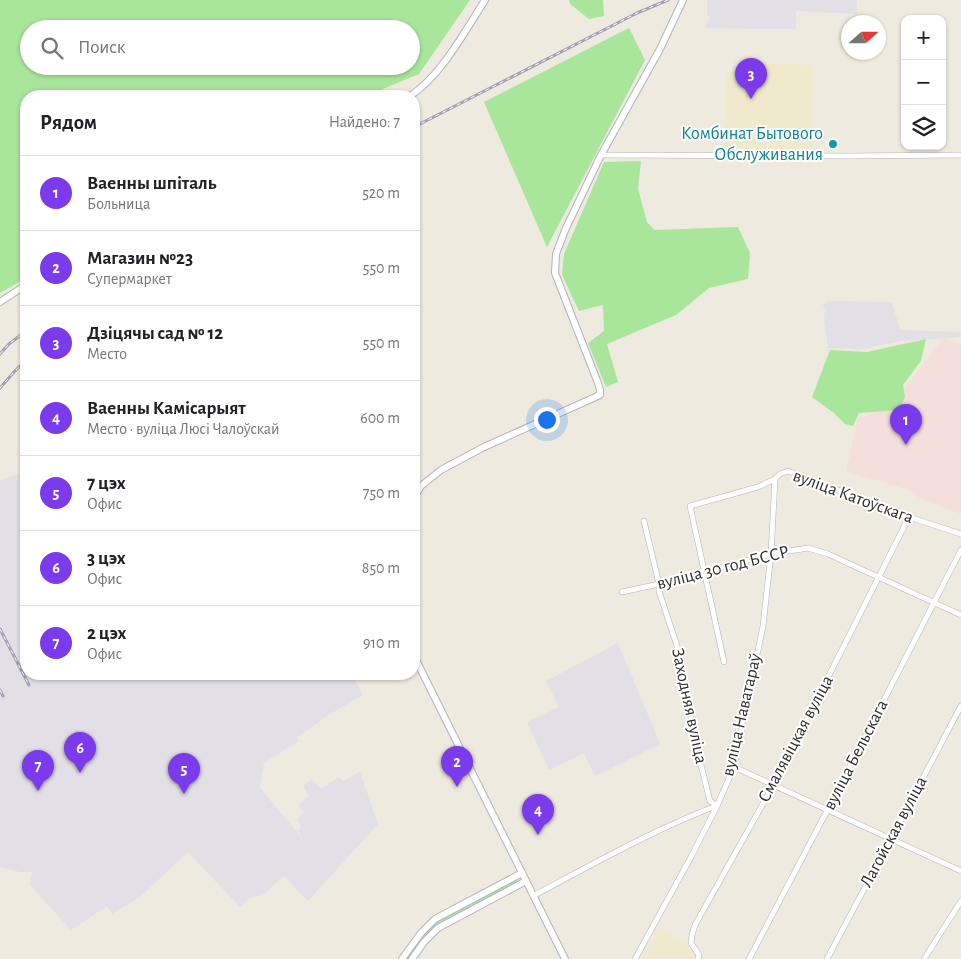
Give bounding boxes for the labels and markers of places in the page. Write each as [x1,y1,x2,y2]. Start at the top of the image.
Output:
pin: 3 [735,58,767,99]
place label: Комбинат Бытового Обслуживания [681,124,823,164]
marker: Комбинат Бытового Обслуживания [827,138,839,150]
pin: 1 [890,404,922,445]
pin: 6 [64,732,96,773]
pin: 2 [441,746,473,787]
pin: 7 [22,750,54,791]
pin: 5 [168,753,200,794]
pin: 4 [522,794,554,835]

